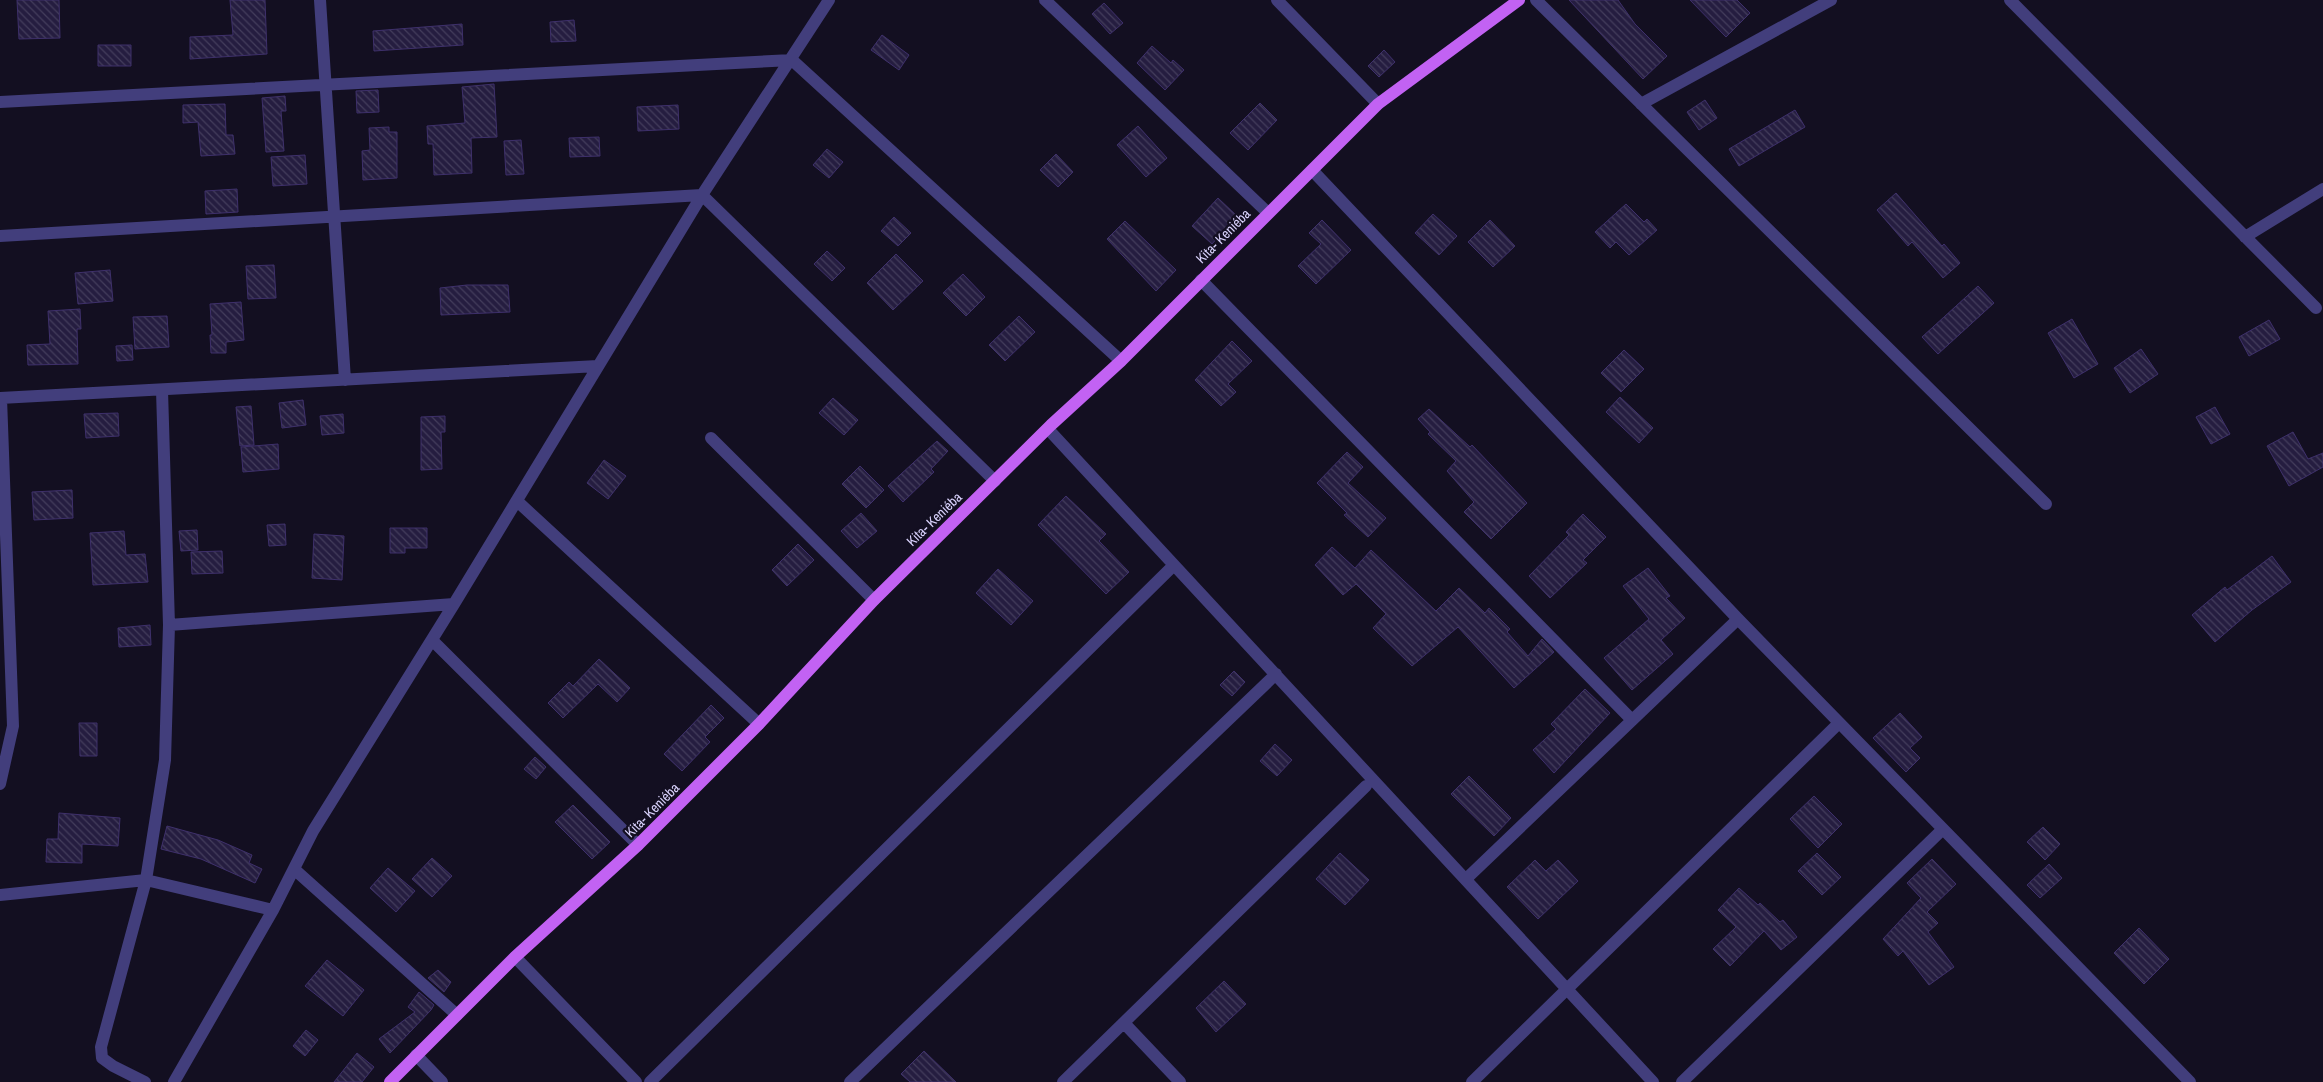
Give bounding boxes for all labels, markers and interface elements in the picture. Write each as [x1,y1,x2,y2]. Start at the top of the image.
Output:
street label: Kita- Keniéba [1192,204,1255,267]
street label: Kita- Keniéba [902,488,966,550]
street label: Kita- Keniéba [621,778,684,841]

